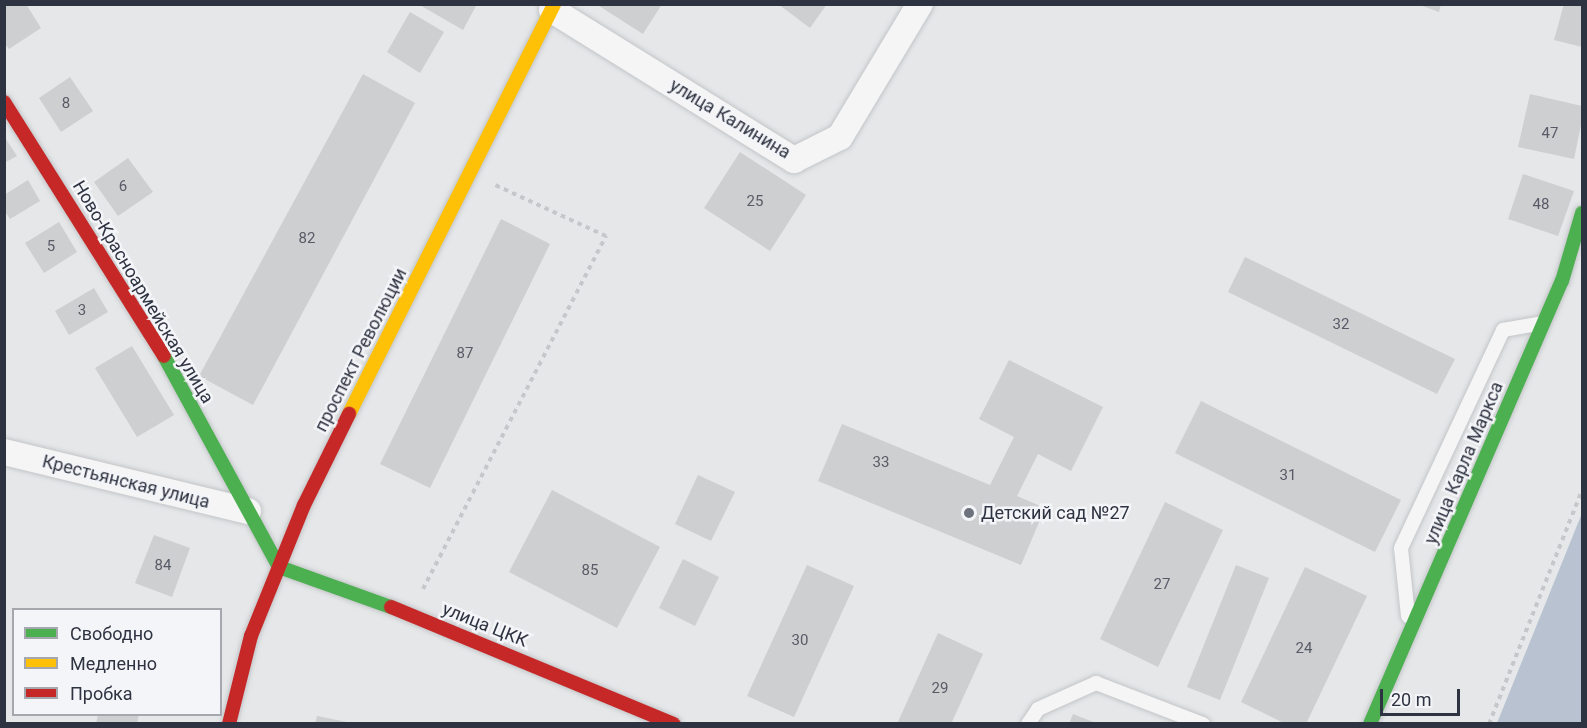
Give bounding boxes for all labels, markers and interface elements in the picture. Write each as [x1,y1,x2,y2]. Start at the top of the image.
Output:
street label: улица Калинина [666,74,794,164]
house number: 8 [62,95,70,113]
house number: 47 [1542,125,1558,143]
street label: Ново-Красноармейская улица [68,177,218,407]
house number: 6 [119,178,127,196]
house number: 25 [747,193,763,211]
house number: 48 [1533,196,1549,214]
house number: 82 [299,230,315,248]
house number: 5 [47,238,55,256]
street label: проспект Революции [310,265,412,435]
house number: 3 [78,302,86,320]
house number: 32 [1333,316,1349,334]
house number: 87 [457,345,473,363]
street label: улица Карла Маркса [1420,379,1508,547]
street label: Крестьянская улица [40,451,212,513]
house number: 33 [873,454,889,472]
house number: 31 [1280,467,1296,485]
place label: Детский сад №27 [981,502,1130,524]
marker: Детский сад №27 [962,506,976,520]
house number: 84 [155,557,171,575]
house number: 85 [582,562,598,580]
house number: 27 [1154,576,1170,594]
street label: улица ЦКК [439,598,531,652]
legend [12,608,222,716]
text: Свободно [70,623,153,644]
house number: 30 [792,632,808,650]
house number: 24 [1296,640,1312,658]
text: Медленно [70,653,157,674]
scale bar [1383,677,1462,715]
house number: 29 [932,680,948,698]
text: Пробка [70,683,133,704]
text: 20 m [1391,689,1431,710]

